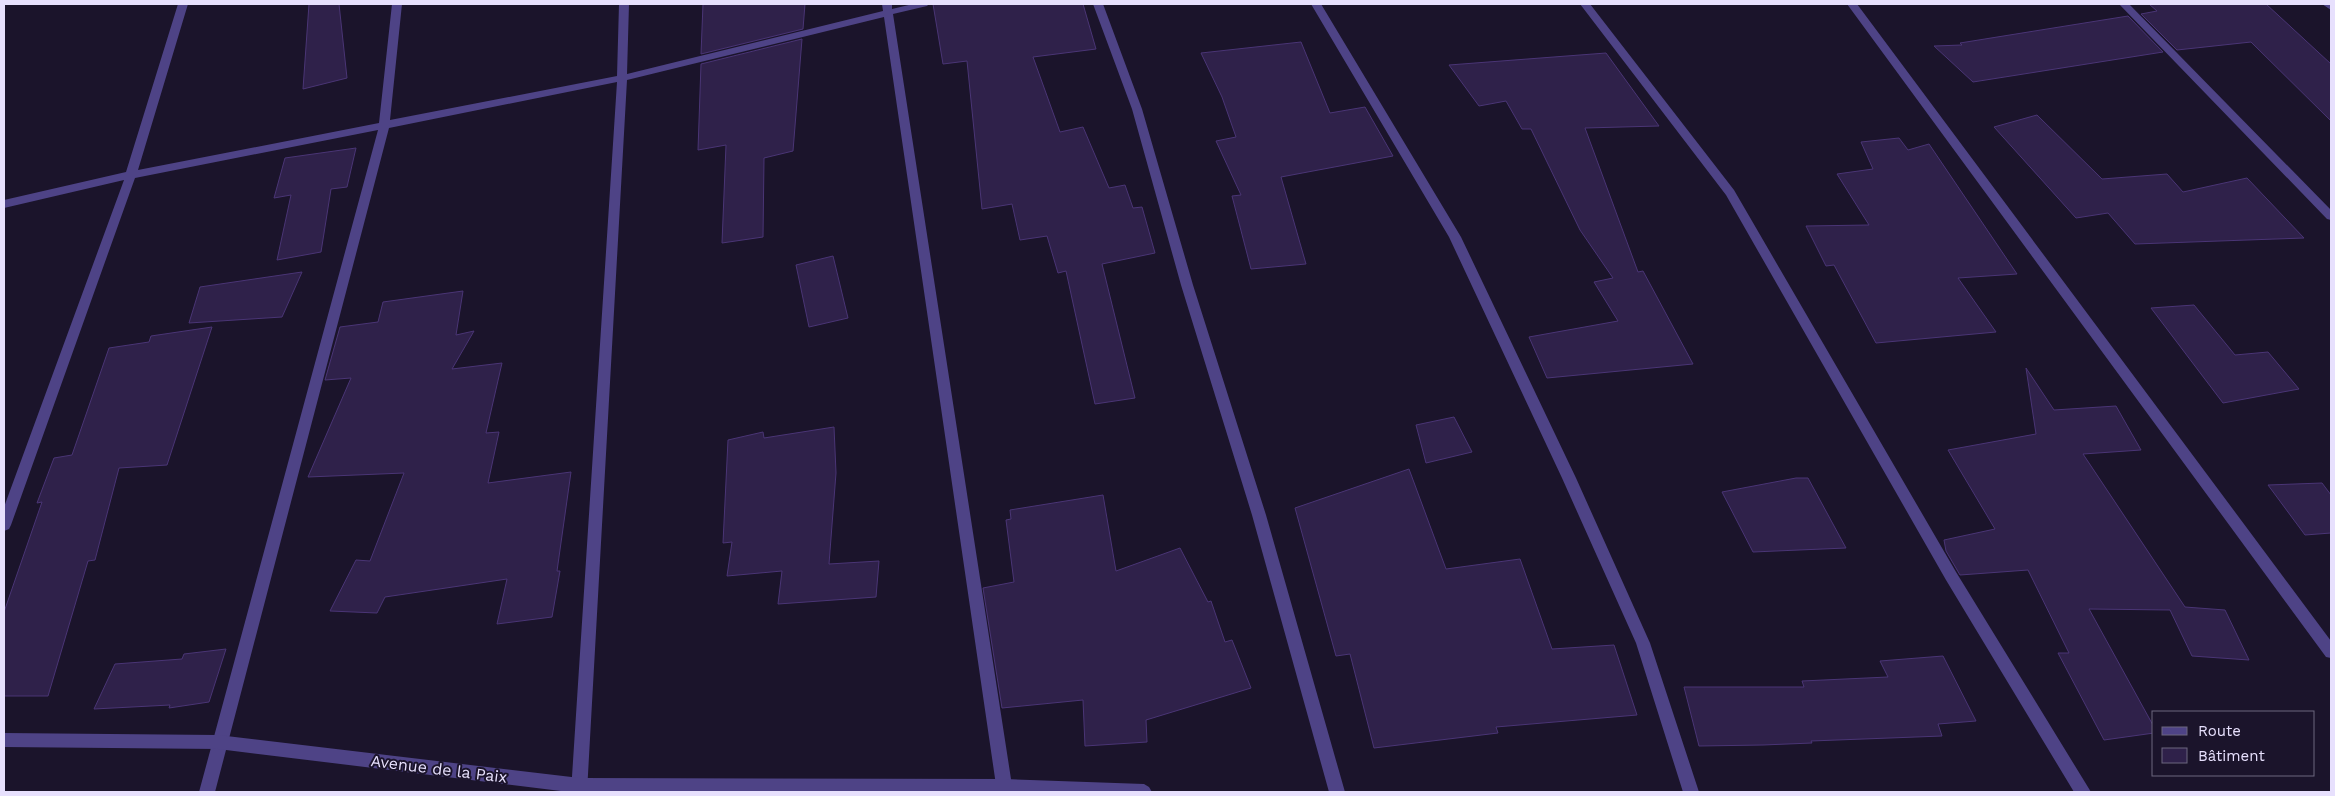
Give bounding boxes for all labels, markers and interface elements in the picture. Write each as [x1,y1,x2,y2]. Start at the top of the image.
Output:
legend [2152,711,2315,776]
text: Route [2198,722,2241,740]
text: Bâtiment [2198,747,2265,765]
street label: Avenue de la Paix [370,751,508,787]

